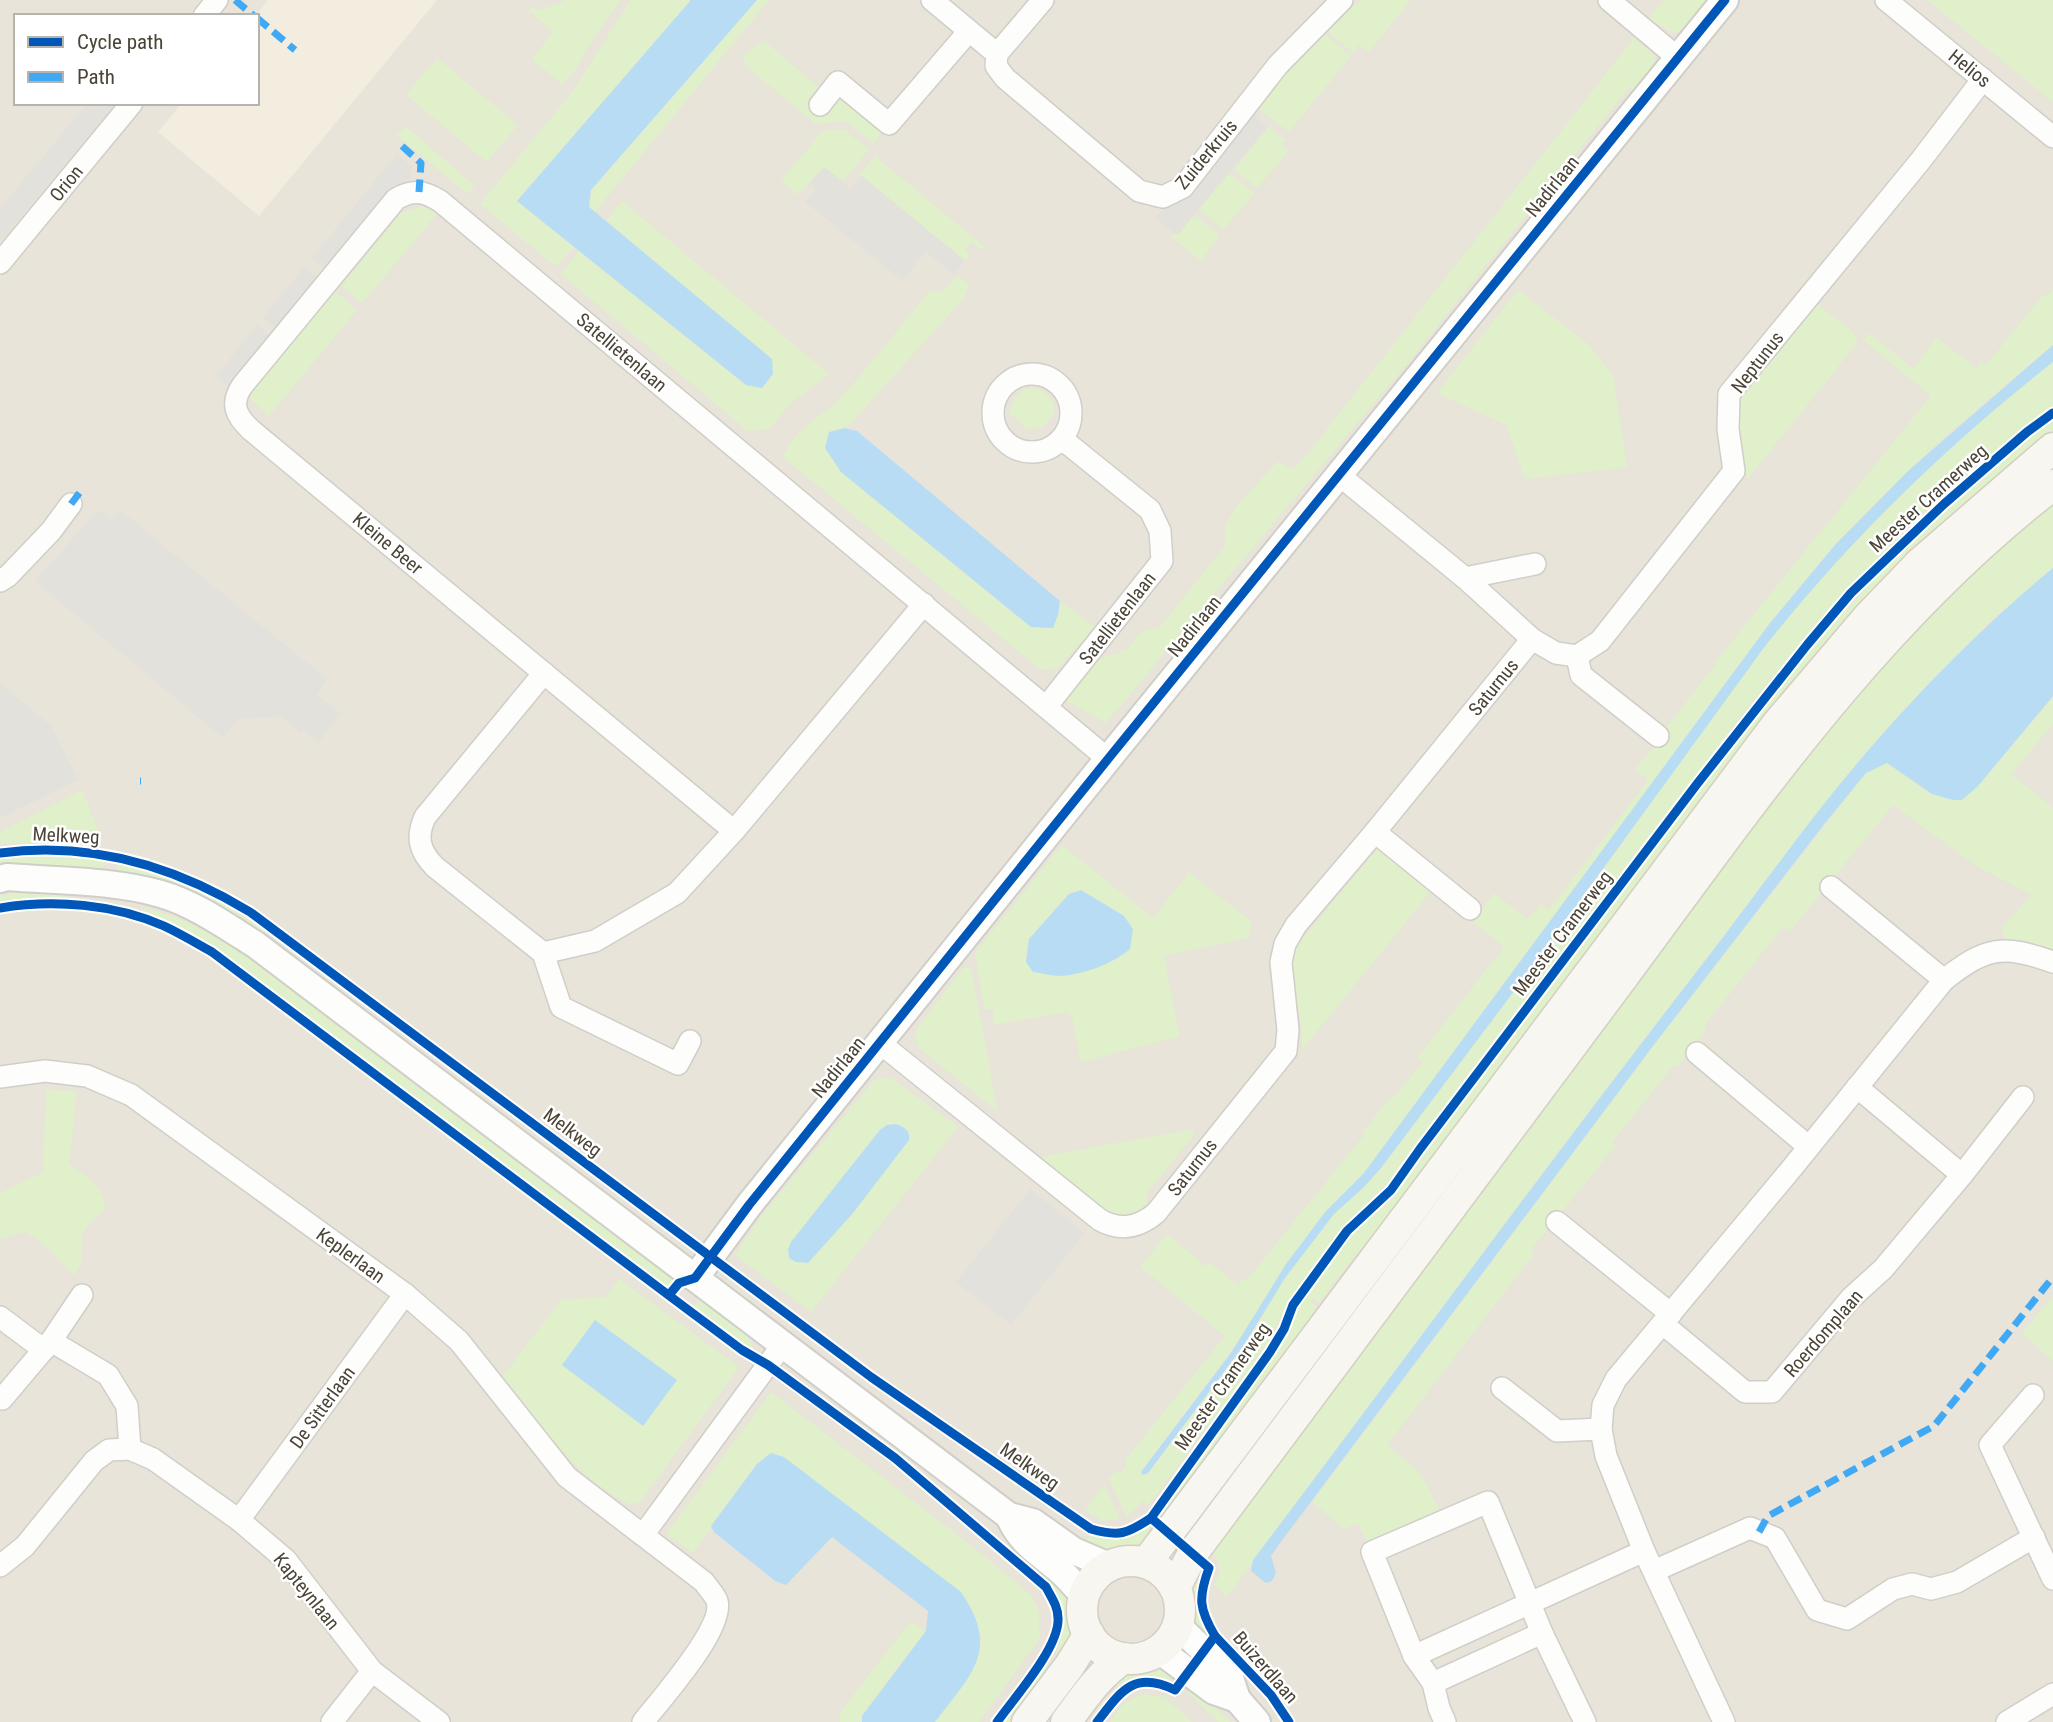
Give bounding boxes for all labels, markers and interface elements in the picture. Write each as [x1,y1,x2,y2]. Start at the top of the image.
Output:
legend [14,14,259,105]
text: Cycle path [77,30,163,54]
street label: Helios [1944,44,1995,92]
text: Path [77,65,115,89]
street label: Zuiderkruis [1171,115,1242,194]
street label: Nadirlaan [1521,151,1584,222]
street label: Orion [45,160,88,206]
street label: Satellietenlaan [572,308,672,397]
street label: Neptunus [1726,327,1789,398]
street label: Meester Cramerweg [1865,439,1992,557]
street label: Kleine Beer [348,507,428,579]
street label: Satellietenlaan [1074,568,1161,669]
street label: Nadirlaan [1163,591,1226,662]
street label: Saturnus [1463,654,1523,720]
street label: Melkweg [32,822,100,849]
street label: Meester Cramerweg [1508,866,1617,1000]
street label: Nadirlaan [807,1032,870,1103]
street label: Melkweg [539,1103,606,1162]
street label: Saturnus [1163,1134,1222,1201]
street label: Keplerlaan [312,1223,390,1288]
street label: Roerdomplaan [1779,1285,1868,1382]
street label: Meester Cramerweg [1170,1318,1275,1455]
street label: De Sitterlaan [285,1362,360,1453]
street label: Melkweg [996,1438,1064,1495]
street label: Kapteynlaan [269,1548,345,1634]
street label: Buizerdlaan [1228,1627,1303,1708]

